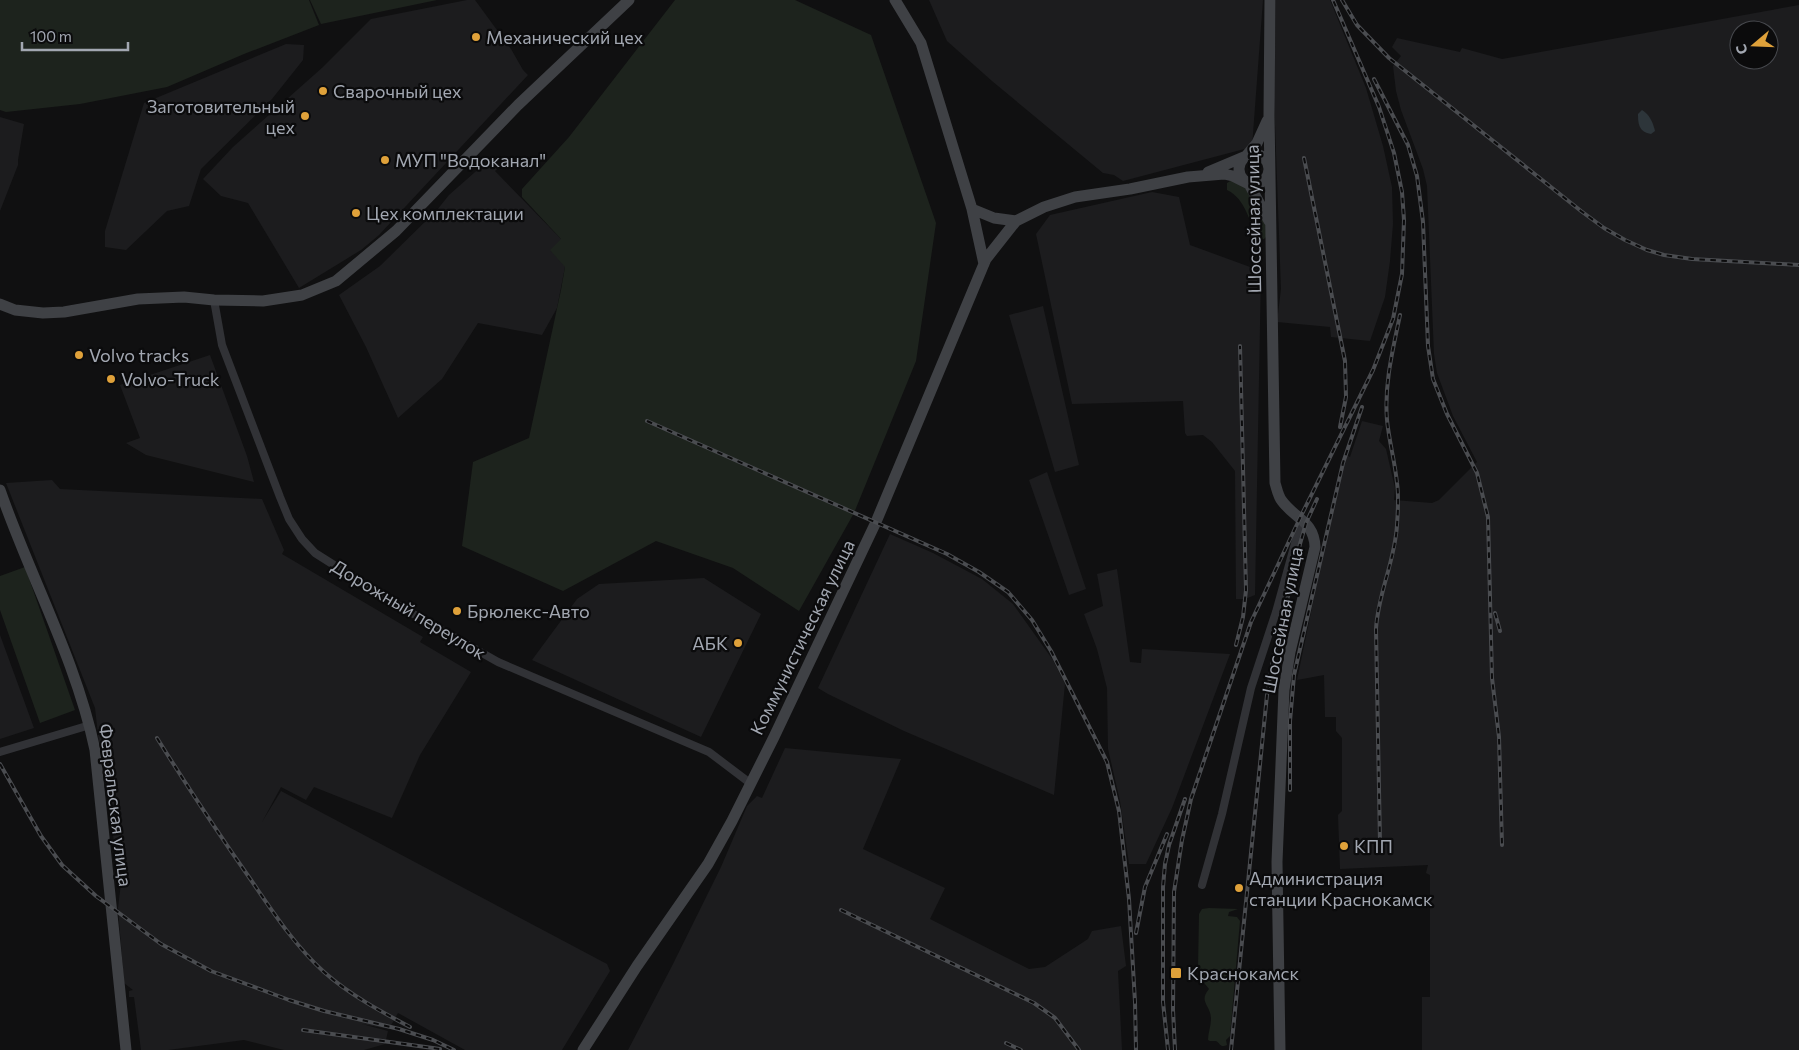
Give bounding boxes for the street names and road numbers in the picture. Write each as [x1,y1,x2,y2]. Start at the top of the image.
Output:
street label: Шоссейная улица [1241,144,1265,294]
street label: Коммунистическая улица [745,536,859,738]
street label: Шоссейная улица [1257,545,1307,695]
street label: Дорожный переулок [328,554,490,664]
street label: Февральская улица [95,722,137,888]

